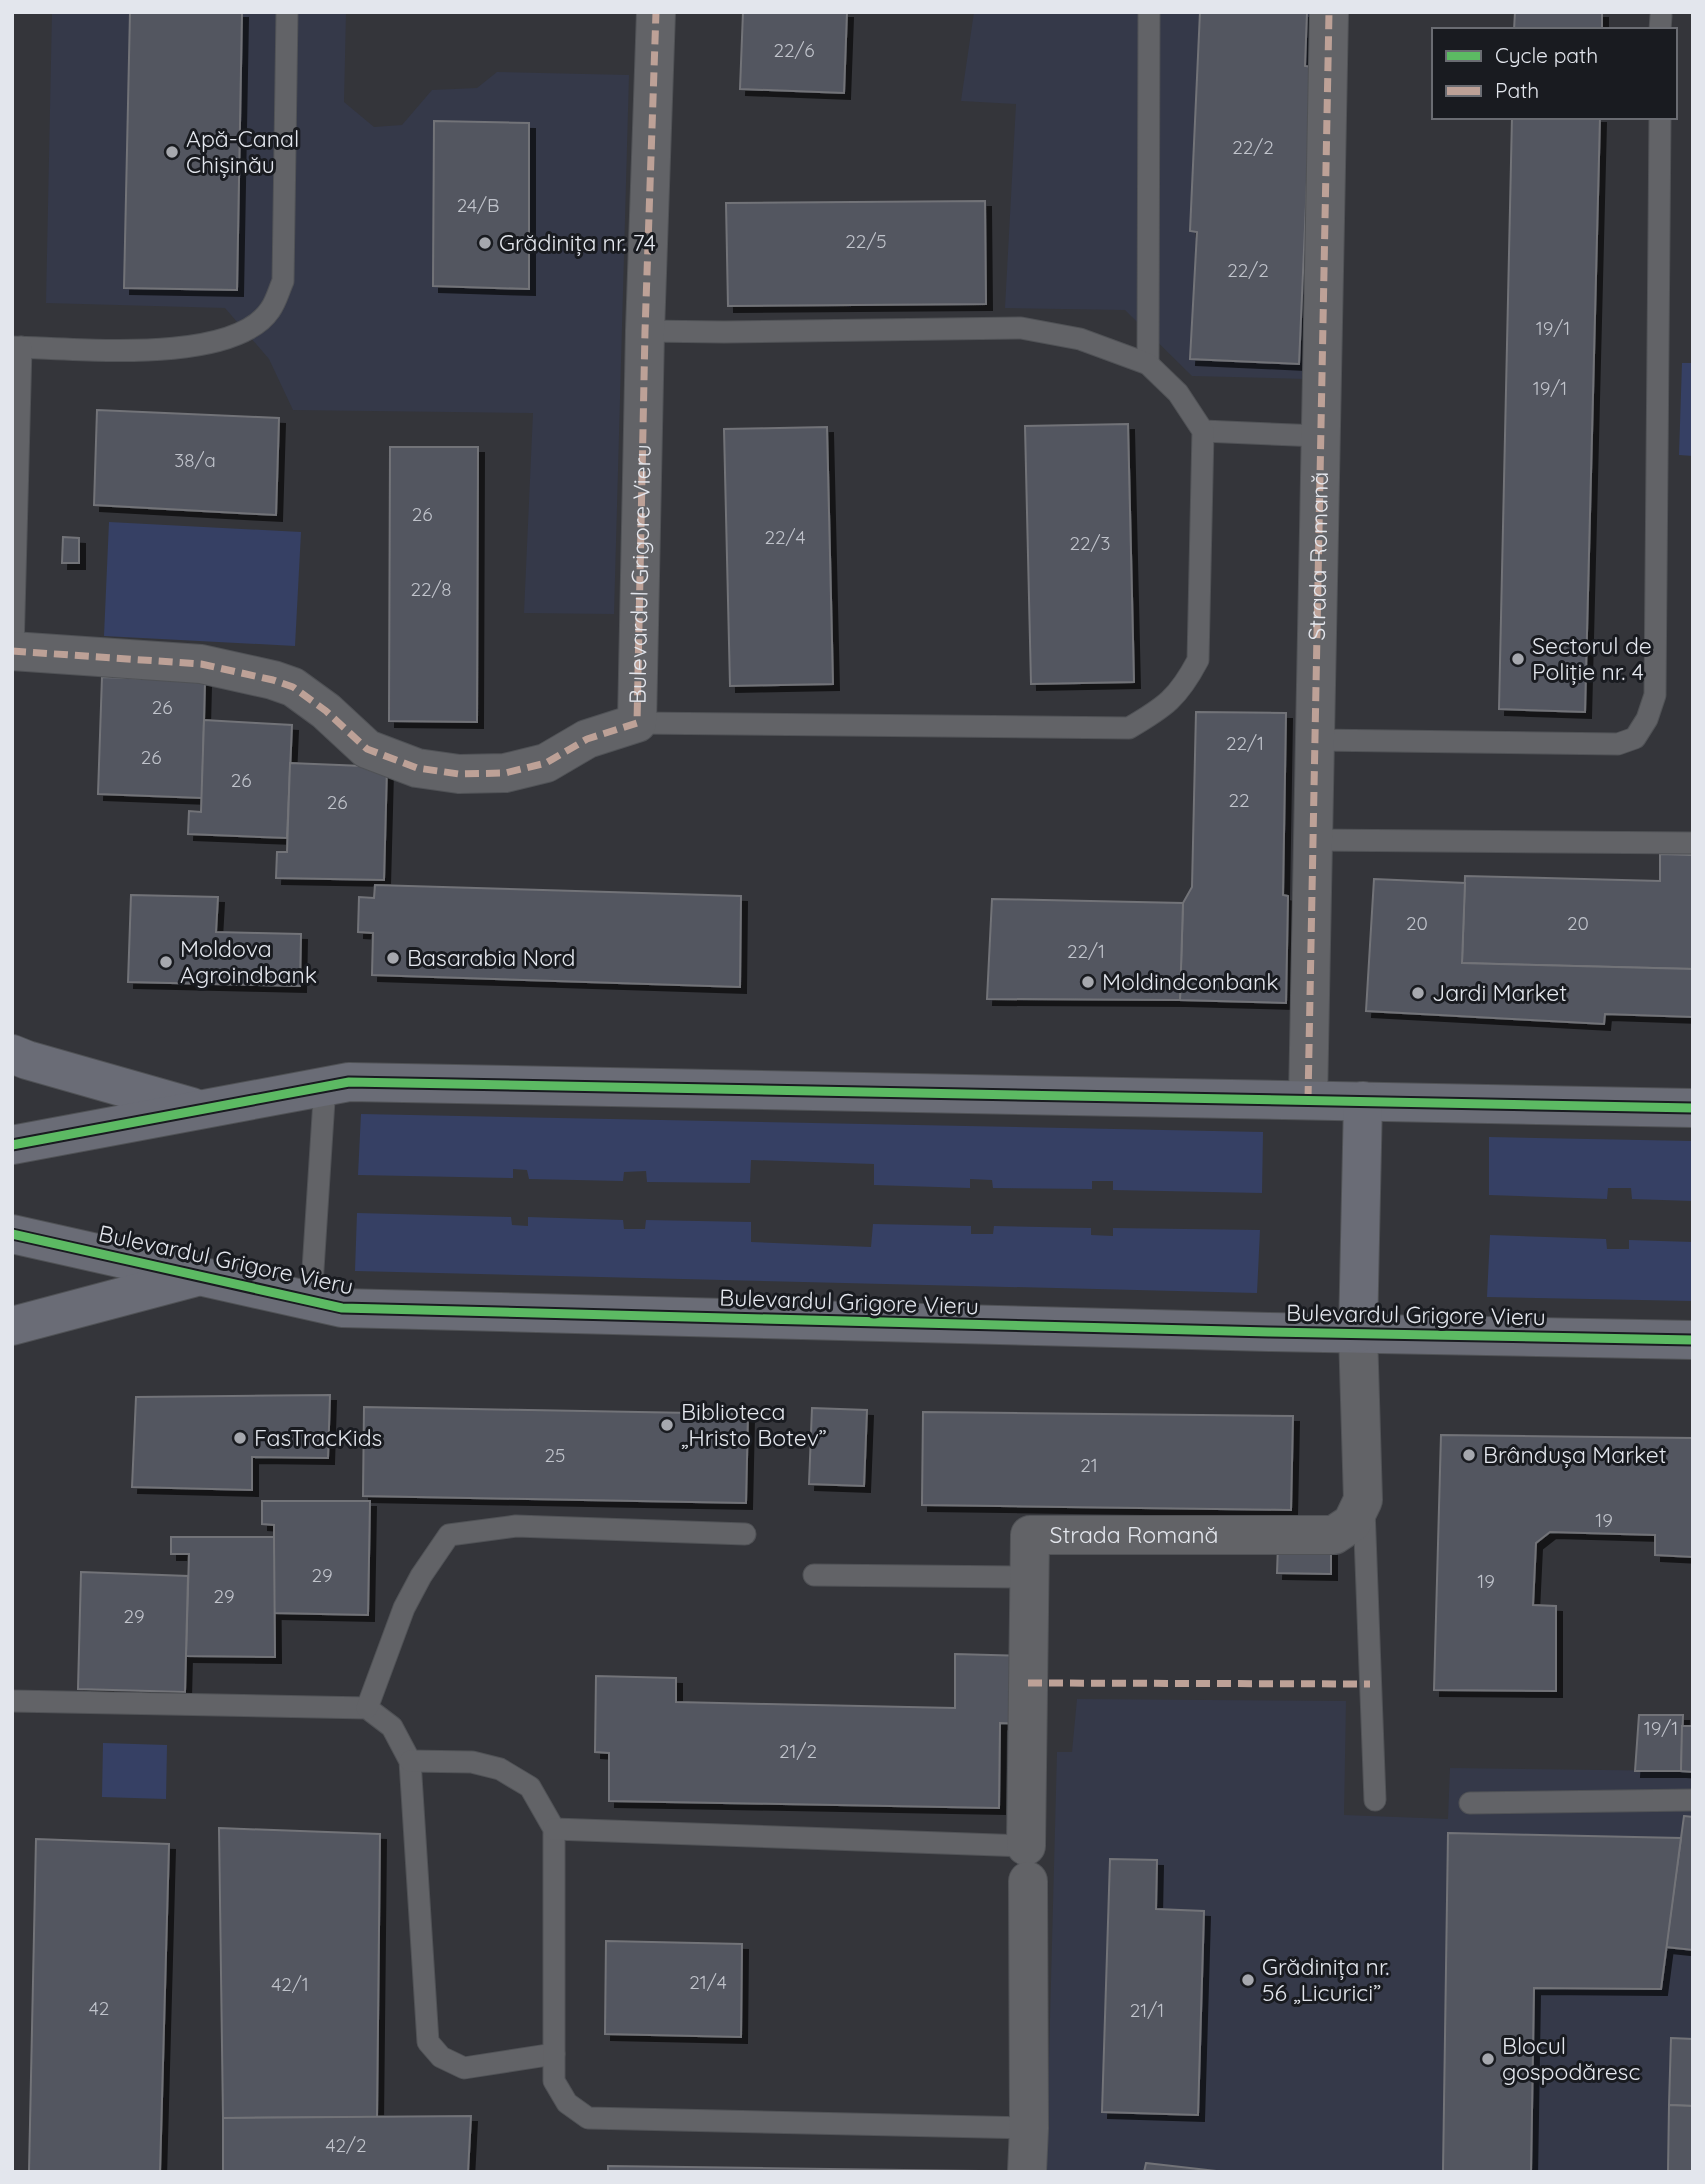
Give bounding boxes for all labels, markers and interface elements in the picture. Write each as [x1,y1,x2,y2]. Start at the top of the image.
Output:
legend [1432,28,1677,119]
house number: 22/6 [773,38,815,62]
text: Cycle path [1495,42,1598,68]
text: Path [1495,77,1539,103]
place label: Apă-Canal Chișinău [186,124,299,179]
house number: 22/2 [1232,135,1274,159]
marker: Apă-Canal Chișinău [164,144,180,160]
house number: 24/B [457,193,499,217]
place label: Grădinița nr. 74 [499,228,656,257]
house number: 22/5 [845,229,887,253]
marker: Grădinița nr. 74 [477,235,493,251]
house number: 22/2 [1227,258,1269,282]
house number: 19/1 [1536,316,1570,340]
house number: 19/1 [1533,376,1567,400]
street label: Bulevardul Grigore Vieru [622,444,657,704]
house number: 38/a [174,448,216,472]
street label: Strada Romană [1302,471,1334,641]
house number: 26 [412,502,432,526]
house number: 22/4 [765,525,805,549]
house number: 22/3 [1070,531,1110,555]
house number: 22/8 [410,577,452,601]
place label: Sectorul de Poliție nr. 4 [1532,631,1652,686]
marker: Sectorul de Poliție nr. 4 [1510,651,1526,667]
house number: 26 [152,695,172,719]
house number: 22/1 [1226,731,1264,755]
house number: 26 [141,745,161,769]
house number: 26 [231,768,251,792]
house number: 22 [1228,788,1250,812]
house number: 26 [327,790,347,814]
house number: 20 [1406,911,1428,935]
house number: 20 [1567,911,1589,935]
place label: Moldova Agroindbank [180,934,317,989]
house number: 22/1 [1067,939,1105,963]
place label: Basarabia Nord [407,943,575,972]
marker: Basarabia Nord [385,950,401,966]
marker: Moldova Agroindbank [158,954,174,970]
place label: Moldindconbank [1102,967,1279,996]
marker: Moldindconbank [1080,974,1096,990]
place label: Jardi Market [1432,978,1567,1007]
marker: Jardi Market [1410,985,1426,1001]
street label: Bulevardul Grigore Vieru [96,1218,356,1301]
street label: Bulevardul Grigore Vieru [719,1282,979,1321]
street label: Bulevardul Grigore Vieru [1286,1298,1546,1331]
place label: Biblioteca „Hristo Botev” [681,1397,827,1452]
marker: Biblioteca „Hristo Botev” [659,1417,675,1433]
place label: FasTracKids [254,1423,382,1452]
marker: FasTracKids [232,1430,248,1446]
place label: Brândușa Market [1483,1440,1667,1469]
house number: 25 [545,1443,565,1467]
marker: Brândușa Market [1461,1447,1477,1463]
house number: 21 [1080,1453,1098,1477]
house number: 19 [1595,1508,1613,1532]
street label: Strada Romană [1050,1520,1218,1549]
house number: 29 [311,1563,333,1587]
house number: 19 [1477,1569,1495,1593]
house number: 29 [213,1584,235,1608]
house number: 29 [123,1604,145,1628]
house number: 19/1 [1644,1716,1678,1740]
house number: 21/2 [779,1739,817,1763]
place label: Grădinița nr. 56 „Licurici” [1262,1952,1390,2007]
house number: 21/4 [689,1970,727,1994]
house number: 42/1 [271,1972,309,1996]
marker: Grădinița nr. 56 „Licurici” [1240,1972,1256,1988]
house number: 42 [89,1996,109,2020]
house number: 21/1 [1130,1998,1164,2022]
place label: Blocul gospodăresc [1502,2031,1640,2086]
marker: Blocul gospodăresc [1480,2051,1496,2067]
house number: 42/2 [326,2133,366,2157]

